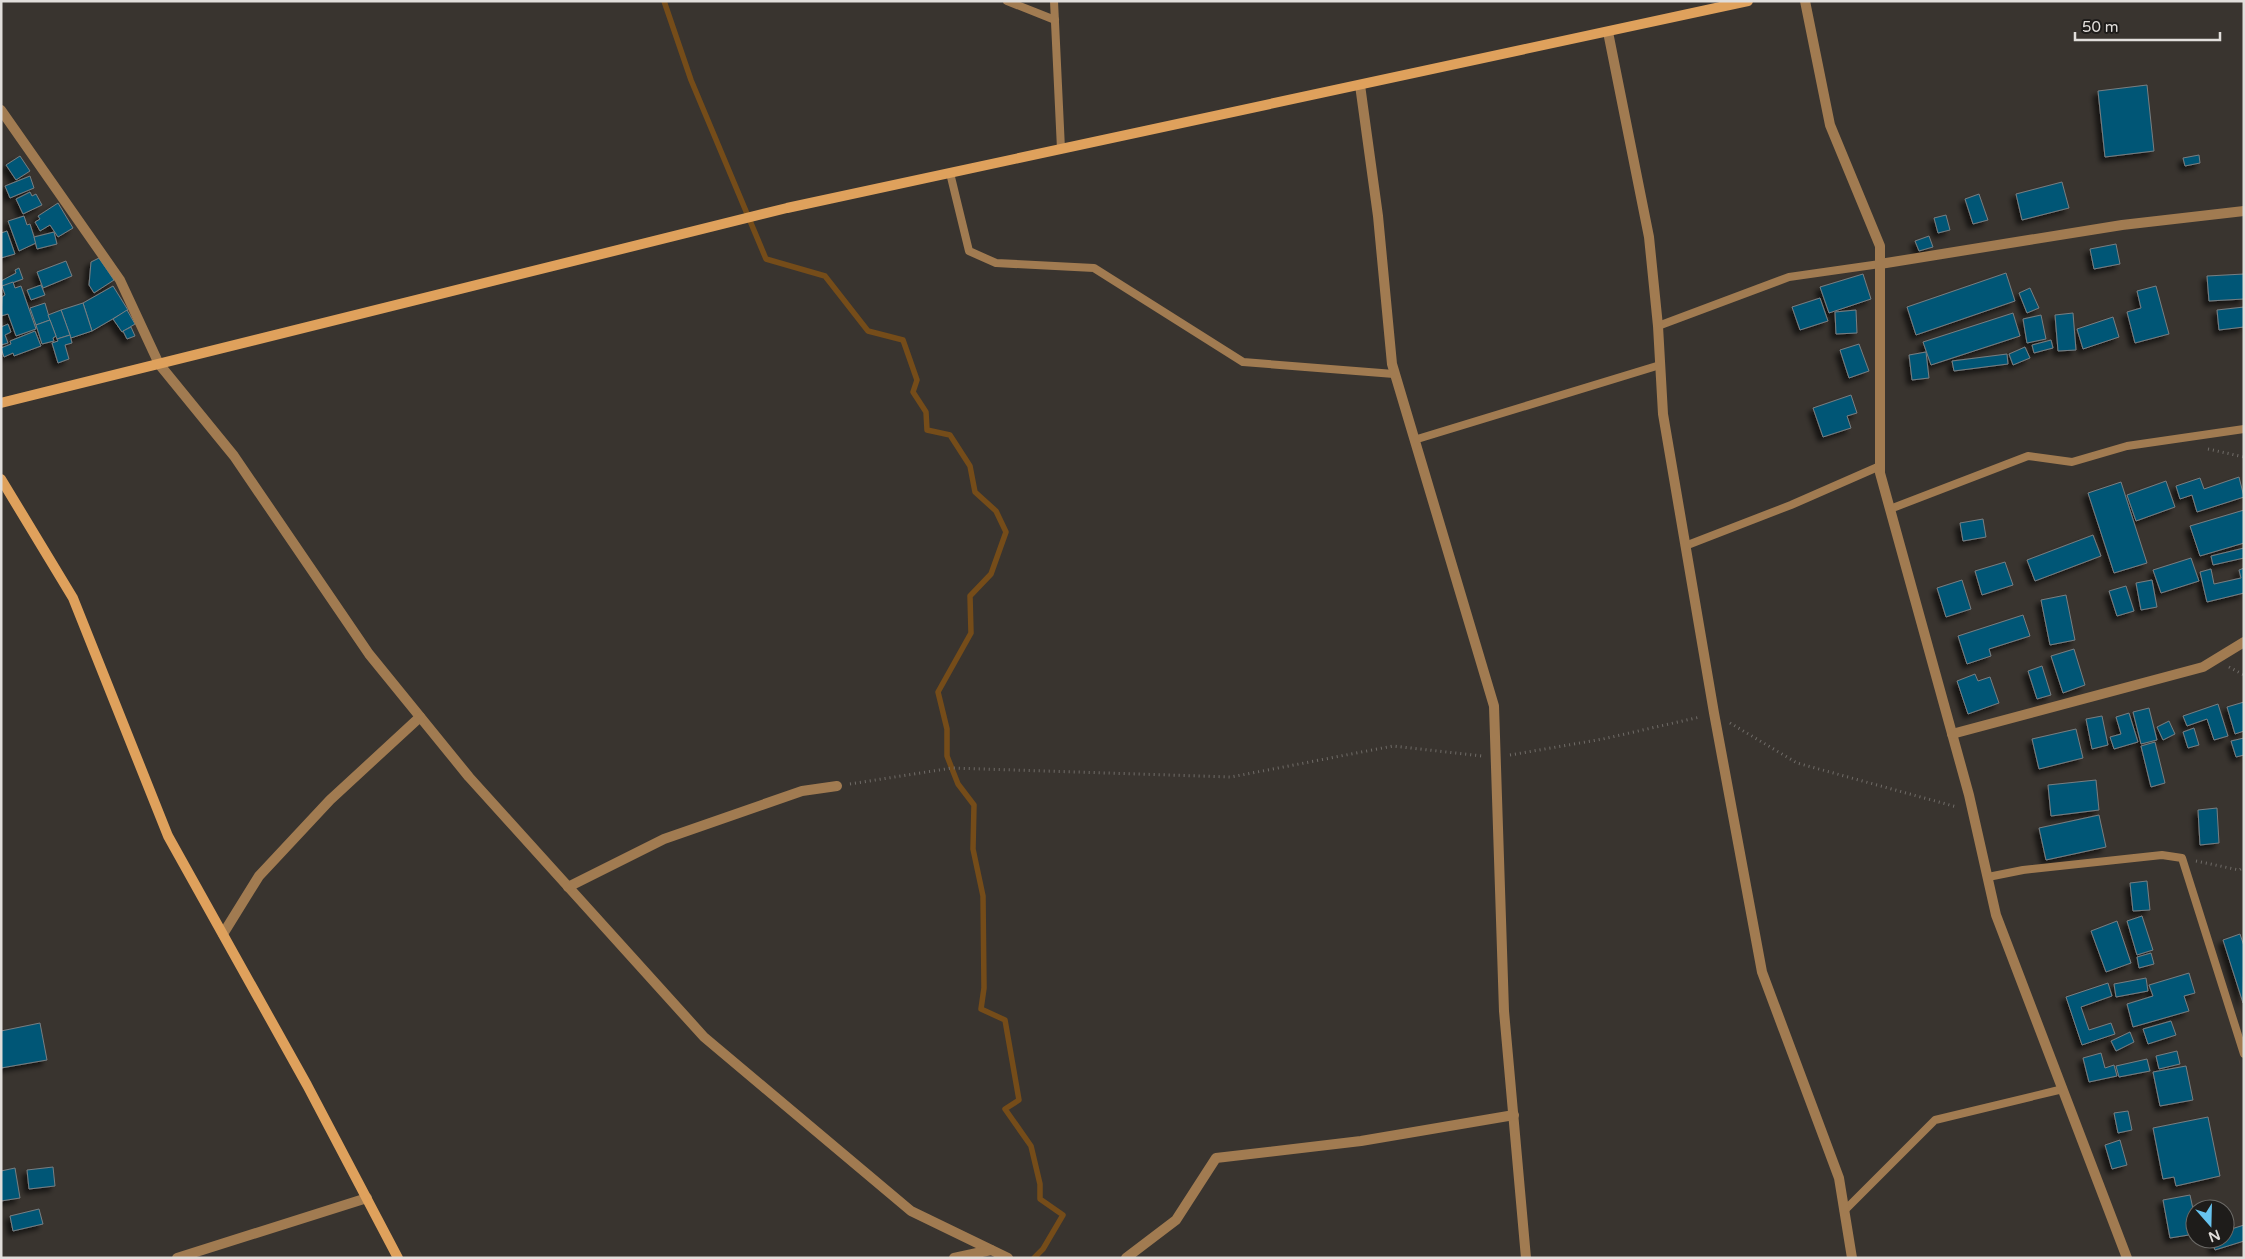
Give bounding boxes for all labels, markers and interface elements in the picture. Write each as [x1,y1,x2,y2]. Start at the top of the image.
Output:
scale bar [2075,10,2220,42]
text: 50 m [2082,18,2119,36]
north arrow [2185,1199,2235,1249]
text: N [2206,1226,2222,1246]

